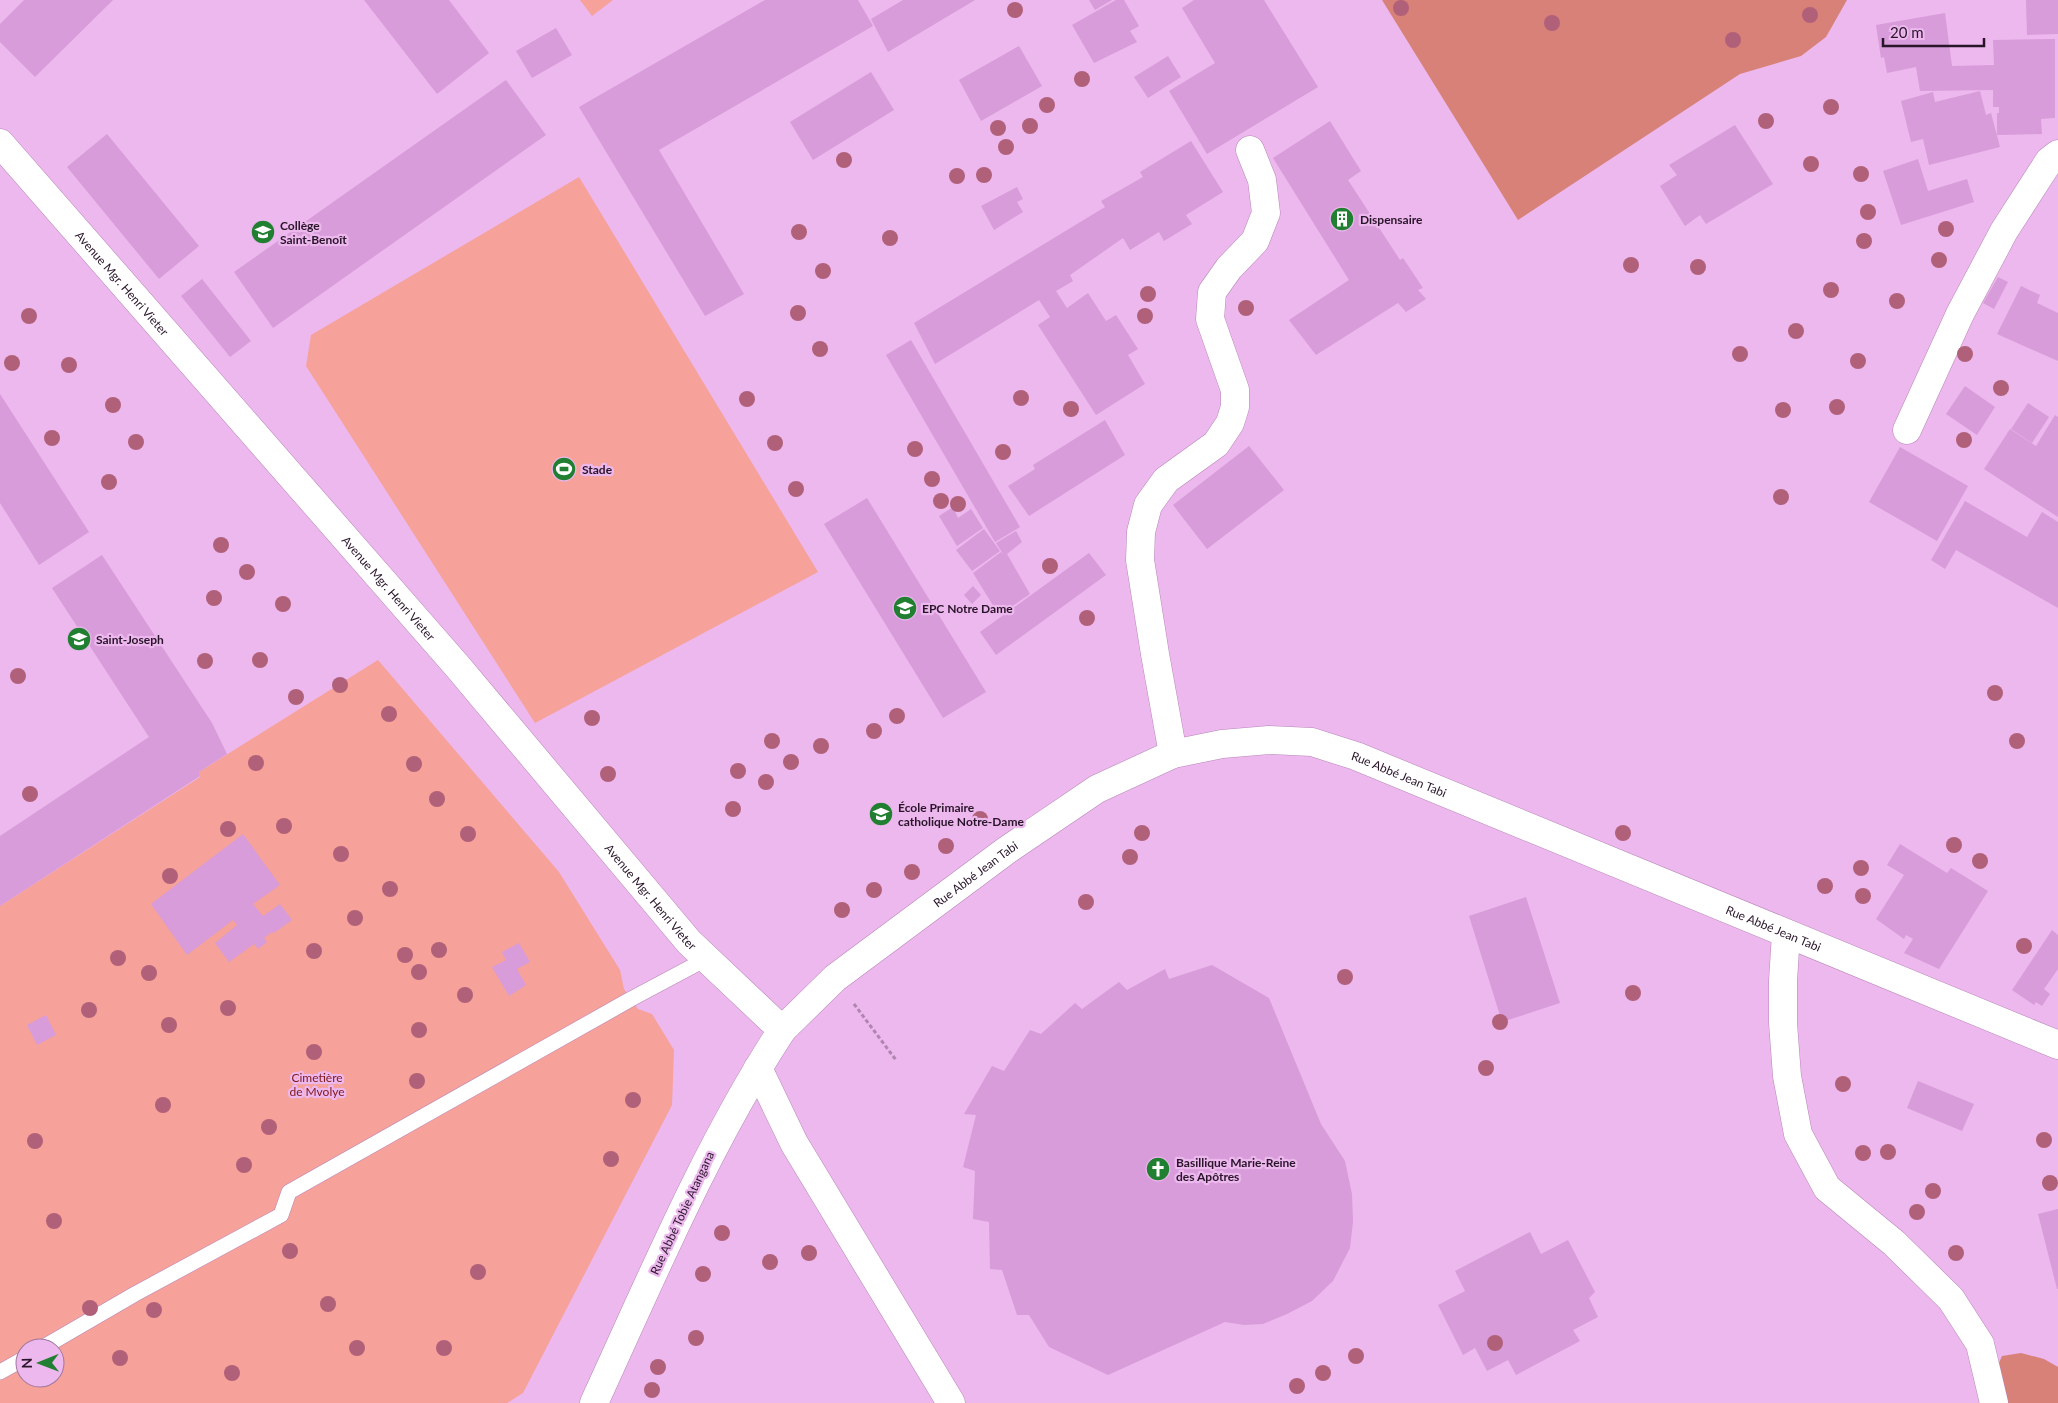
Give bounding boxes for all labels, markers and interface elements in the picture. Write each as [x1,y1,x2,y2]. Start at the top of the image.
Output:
scale bar [1883,15,1984,47]
text: 20 m [1890,23,1924,41]
building icon: Dispensaire [1329,206,1355,232]
place label: Dispensaire [1360,212,1423,227]
place label: Collège Saint-Benoît [280,218,347,247]
school or university icon: Collège Saint-Benoît [250,219,276,245]
street label: Avenue Mgr. Henri Vieter [73,228,173,339]
sports icon: Stade [551,456,577,482]
place label: Stade [582,462,613,477]
street label: Avenue Mgr. Henri Vieter [339,533,439,644]
school or university icon: EPC Notre Dame [892,595,918,621]
place label: EPC Notre Dame [922,601,1013,616]
school or university icon: Saint-Joseph [66,626,92,652]
place label: Saint-Joseph [96,632,164,647]
street label: Rue Abbé Jean Tabi [1350,748,1449,800]
place label: École Primaire catholique Notre-Dame [898,800,1024,829]
school or university icon: École Primaire catholique Notre-Dame [868,801,894,827]
street label: Rue Abbé Jean Tabi [930,837,1021,910]
street label: Avenue Mgr. Henri Vieter [602,841,700,953]
street label: Rue Abbé Jean Tabi [1724,902,1823,954]
park label: Cimetière de Mvolye [289,1070,345,1099]
street label: Rue Abbé Tobie Atangana [647,1149,717,1277]
place label: Basillique Marie-Reine des Apôtres [1176,1155,1296,1184]
church icon: Basillique Marie-Reine des Apôtres [1145,1156,1171,1182]
north arrow [15,1338,65,1388]
text: N [18,1358,35,1369]

